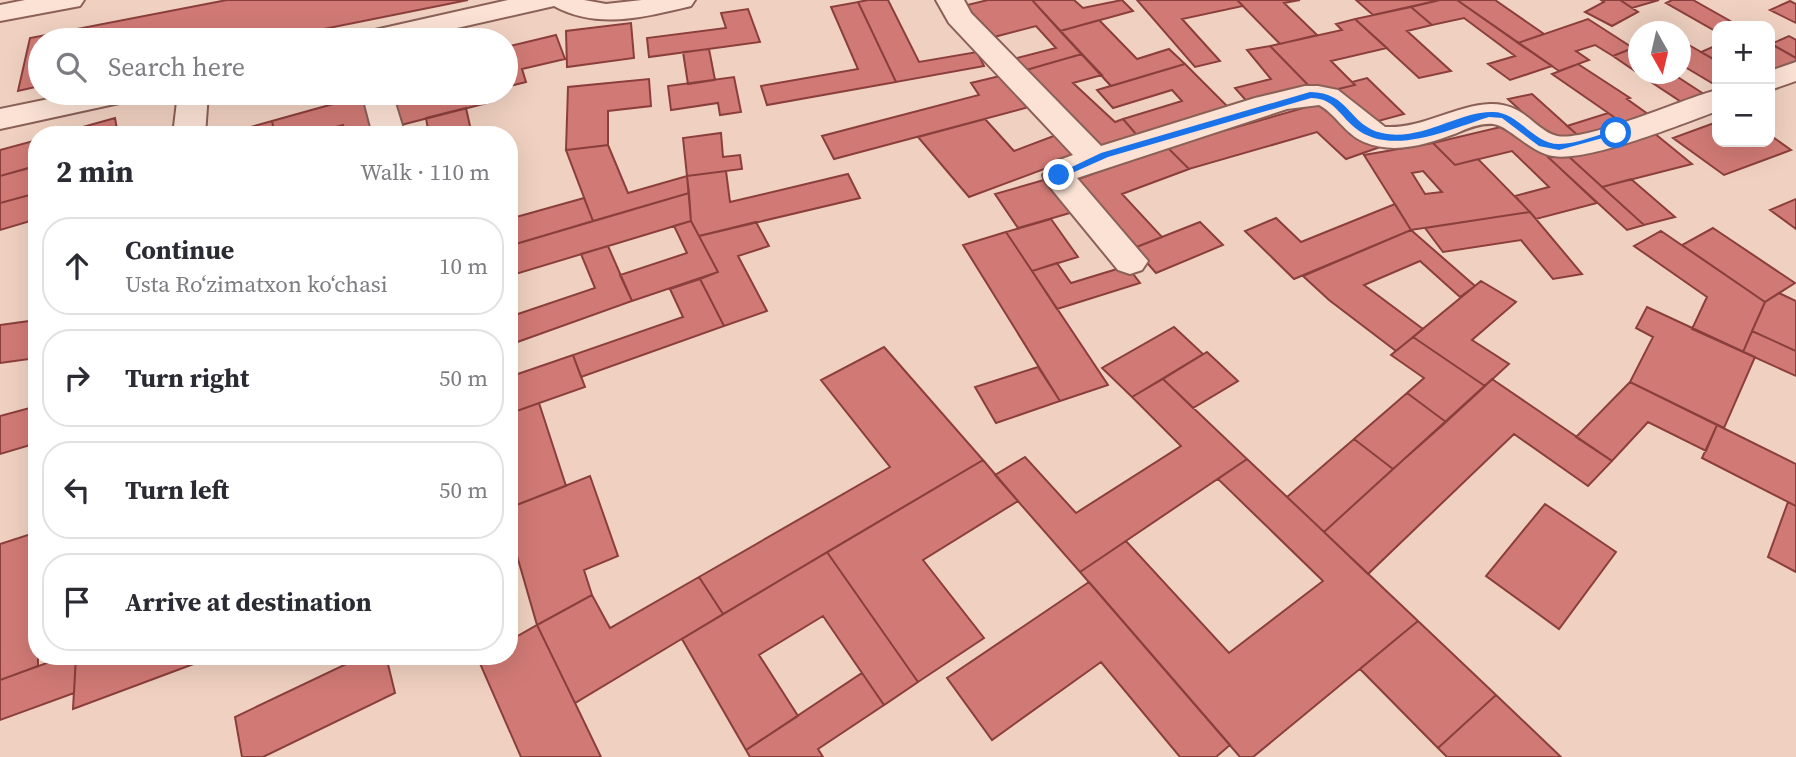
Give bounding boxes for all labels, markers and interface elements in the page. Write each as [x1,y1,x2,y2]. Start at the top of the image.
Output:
north arrow [1628,21,1691,84]
map controls [1712,21,1775,147]
button: + [1712,21,1775,84]
search box [28,28,518,105]
icon: search [52,48,90,86]
text: Search here [108,49,245,85]
button: − [1712,84,1775,147]
route start [1600,117,1631,148]
text: 2 min [56,151,134,192]
text: Walk · 110 m [360,156,490,188]
route end [1043,159,1074,190]
text: Continue [125,232,234,268]
icon: ahead [58,247,96,285]
text: 10 m [439,250,488,282]
text: Usta Roʻzimatxon koʻchasi [125,268,388,300]
icon: right [58,359,96,397]
text: Turn right [125,360,249,396]
text: 50 m [439,362,488,394]
icon: left [58,471,96,509]
text: Turn left [125,472,229,508]
text: 50 m [439,474,488,506]
icon: arrive [58,583,96,621]
text: Arrive at destination [125,584,372,620]

